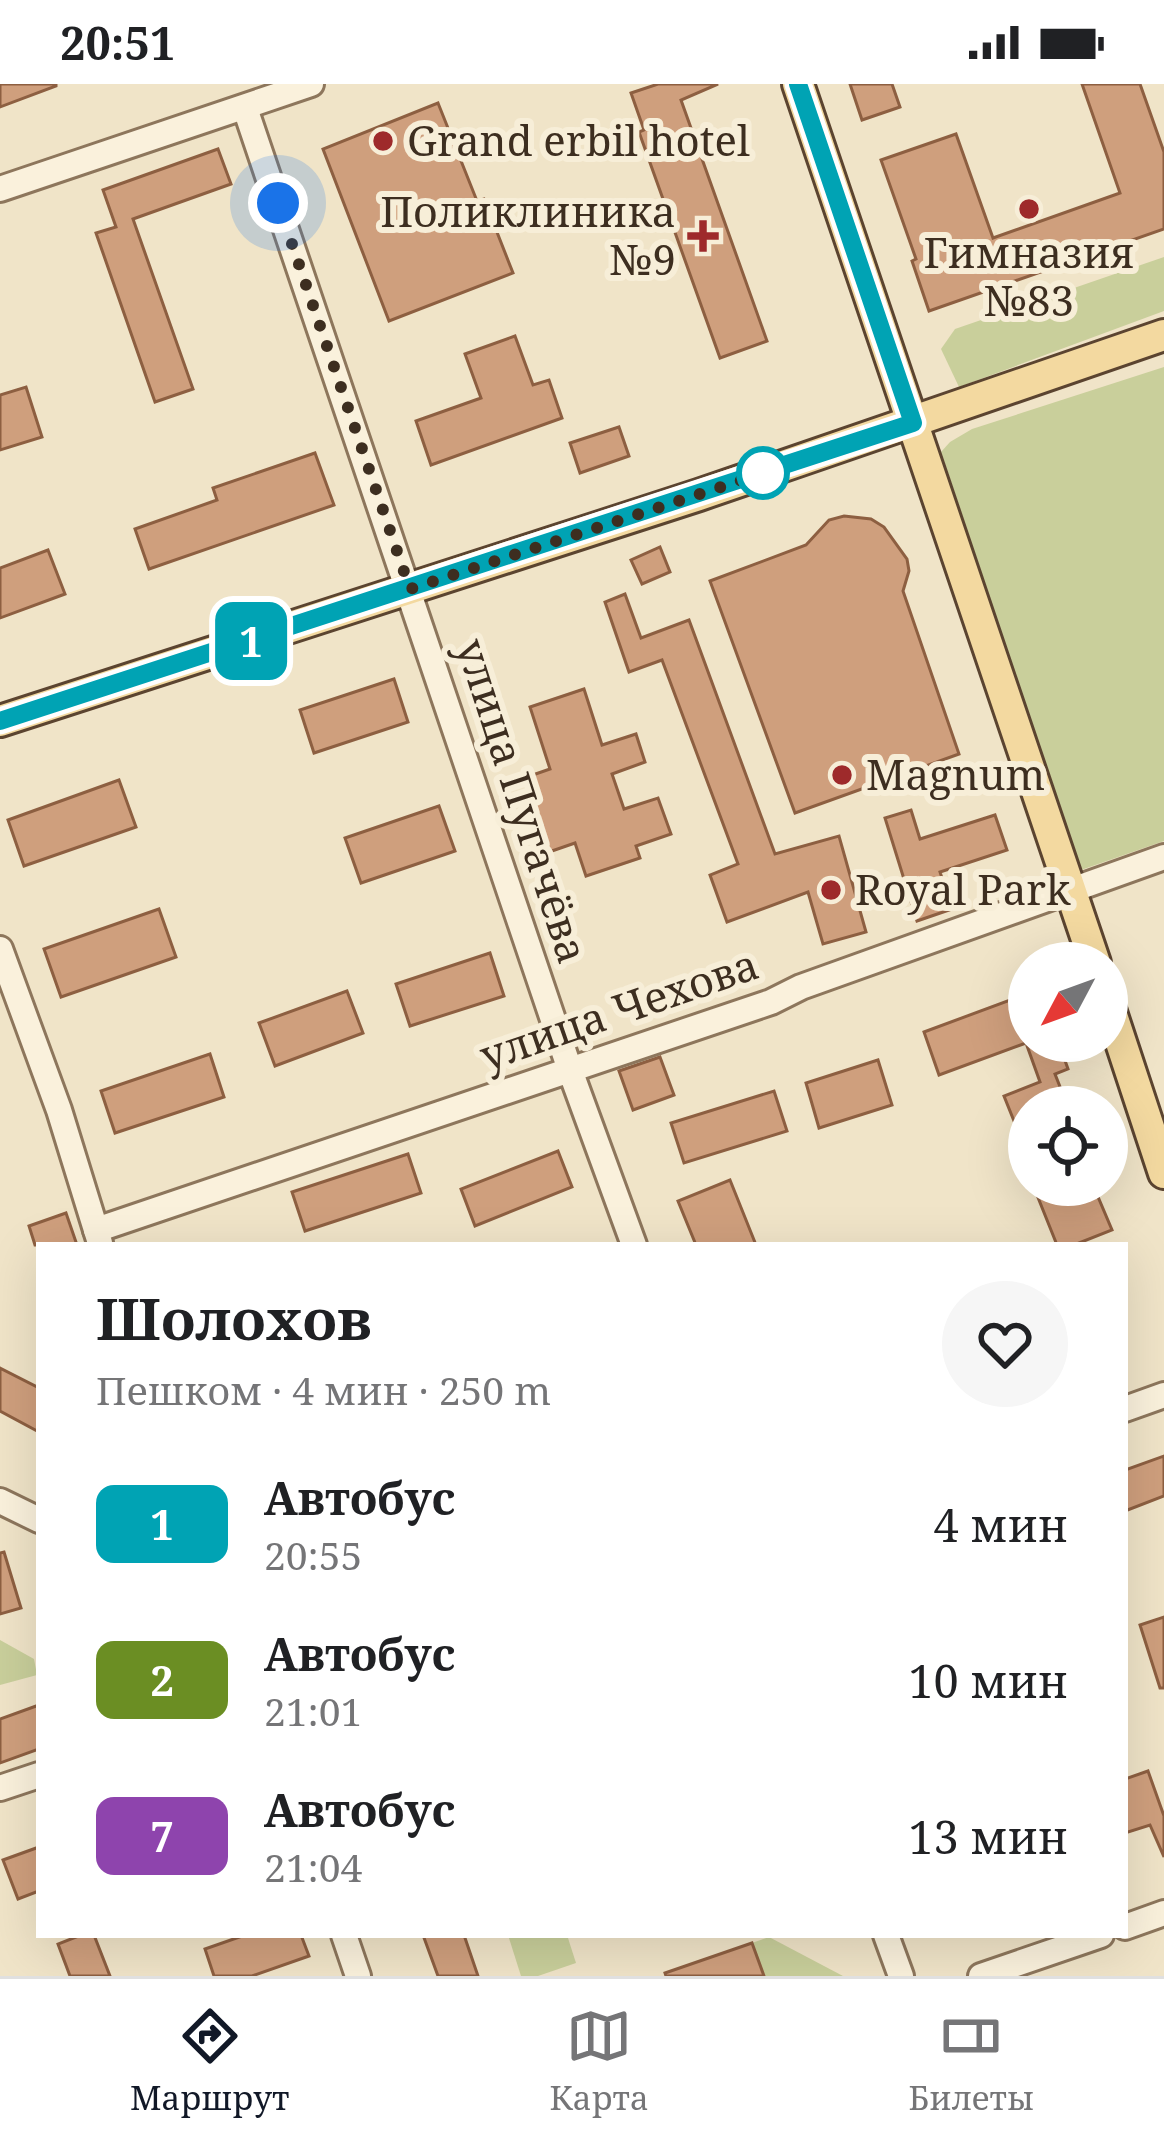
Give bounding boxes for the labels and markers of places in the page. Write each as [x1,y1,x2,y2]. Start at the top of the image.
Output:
place label: Grand erbil hotel [407,111,750,168]
marker: Grand erbil hotel [370,128,396,154]
place label: Поликлиника №9 [380,182,676,287]
marker: Гимназия №83 [1016,196,1042,222]
marker: Поликлиника №9 [687,220,719,252]
place label: Гимназия №83 [923,223,1135,328]
unlabelled marker [738,448,788,498]
place label: Magnum [866,745,1045,802]
marker: Magnum [829,762,855,788]
place label: Royal Park [855,860,1071,917]
marker: Royal Park [818,877,844,903]

